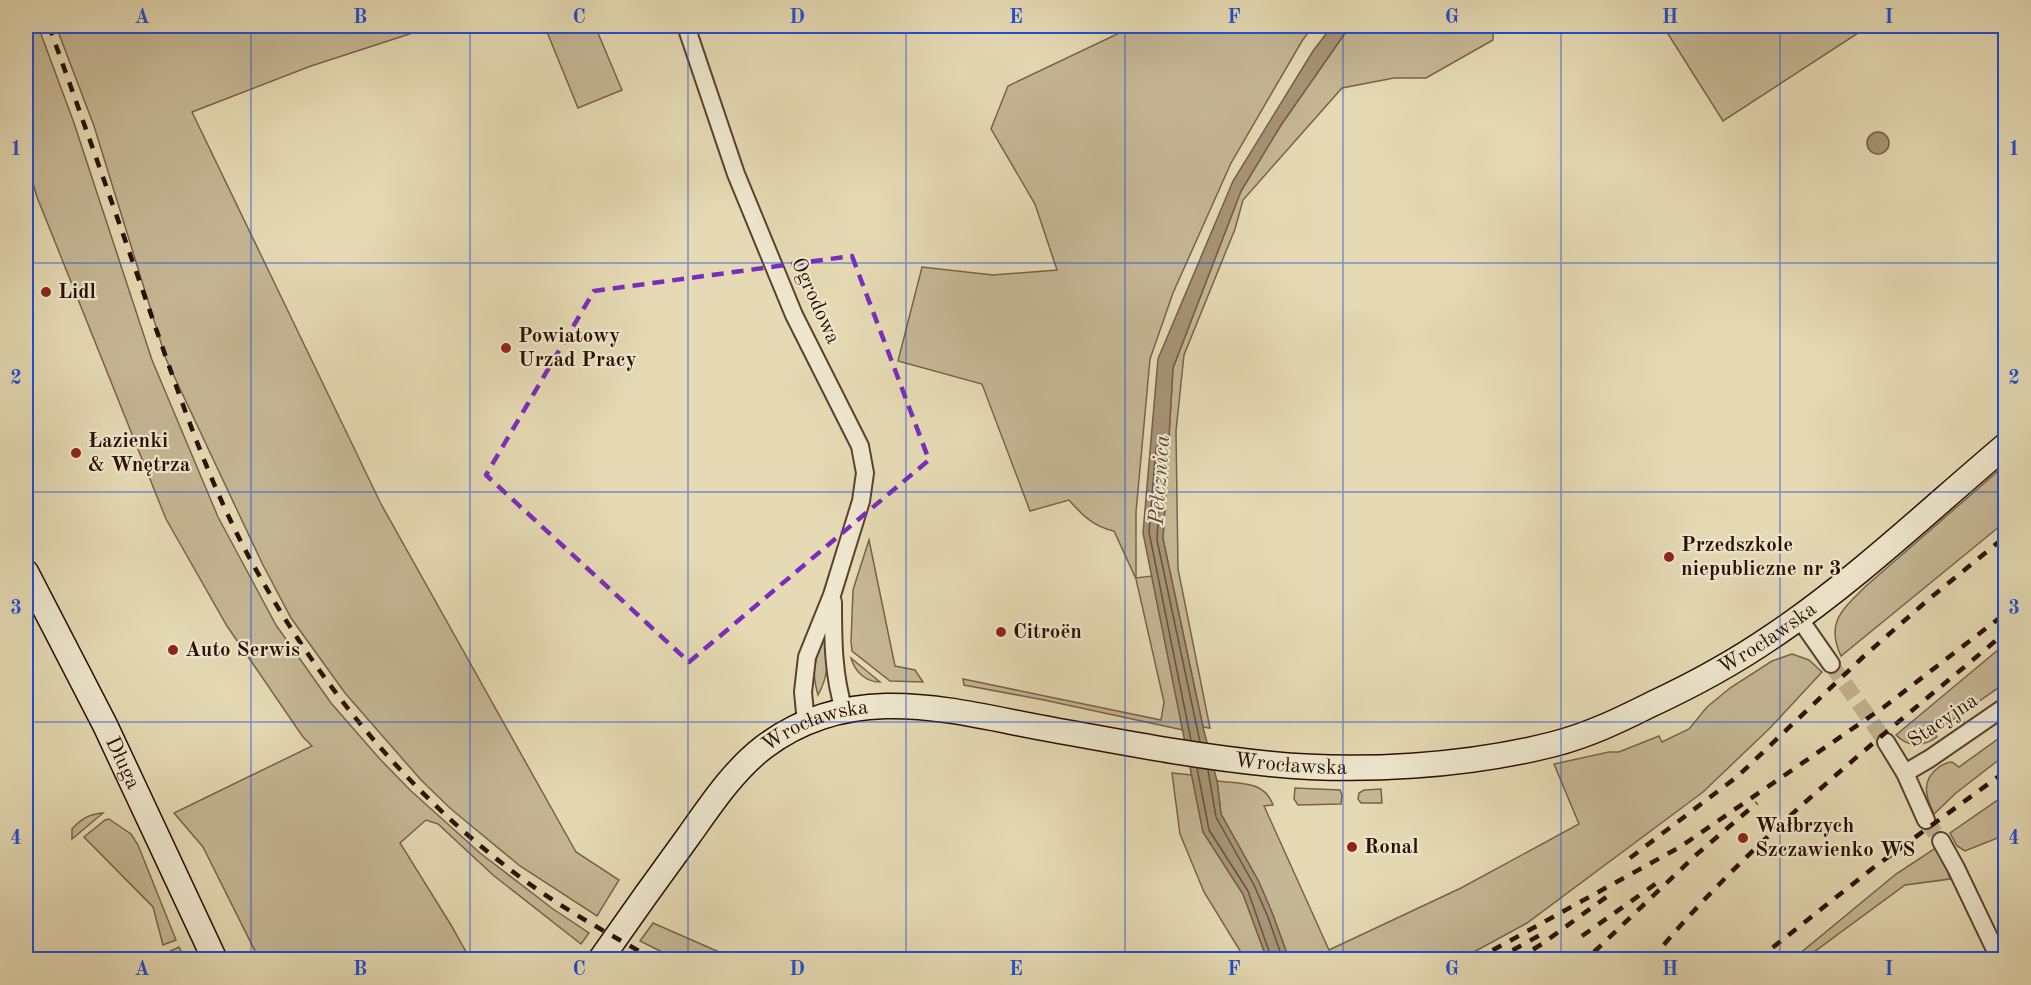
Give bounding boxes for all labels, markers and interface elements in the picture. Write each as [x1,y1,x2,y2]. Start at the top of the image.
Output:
text: A [134,8,150,28]
text: B [353,8,367,28]
text: C [572,8,586,28]
text: D [789,8,805,28]
text: E [1009,8,1023,28]
text: F [1227,8,1241,28]
text: G [1445,8,1459,28]
text: H [1662,8,1678,28]
text: I [1885,8,1893,28]
text: 1 [10,140,22,160]
text: 1 [2008,140,2020,160]
street label: Ogrodowa [787,255,843,347]
place label: Lidl [58,282,96,303]
marker: Lidl [39,285,53,299]
place label: Powiatowy Urzad Pracy [518,326,637,371]
marker: Powiatowy Urzad Pracy [499,341,513,355]
text: 2 [10,369,22,389]
text: 2 [2008,369,2020,389]
place label: Łazienki & Wnętrza [88,431,191,476]
water label: Pełcznica [1146,434,1174,527]
marker: Łazienki & Wnętrza [69,446,83,460]
place label: Przedszkole niepubliczne nr 3 [1681,535,1841,580]
marker: Przedszkole niepubliczne nr 3 [1662,550,1676,564]
street label: Wrocławska [1715,598,1820,678]
text: 3 [10,599,22,619]
text: 3 [2008,599,2020,619]
place label: Citroën [1013,622,1082,643]
marker: Citroën [994,625,1008,639]
place label: Auto Serwis [185,640,300,661]
marker: Auto Serwis [166,643,180,657]
street label: Stacyjna [1904,690,1982,752]
street label: Wrocławska [758,697,869,755]
street label: Długa [102,733,144,792]
street label: Wrocławska [1233,750,1347,778]
place label: Wałbrzych Szczawienko WS [1755,816,1915,861]
text: 4 [10,829,22,849]
text: 4 [2008,829,2020,849]
marker: Wałbrzych Szczawienko WS [1736,831,1750,845]
place label: Ronal [1364,837,1419,858]
marker: Ronal [1345,840,1359,854]
text: A [134,960,150,980]
text: B [353,960,367,980]
text: C [572,960,586,980]
text: D [789,960,805,980]
text: E [1009,960,1023,980]
text: F [1227,960,1241,980]
text: G [1445,960,1459,980]
text: H [1662,960,1678,980]
text: I [1885,960,1893,980]

